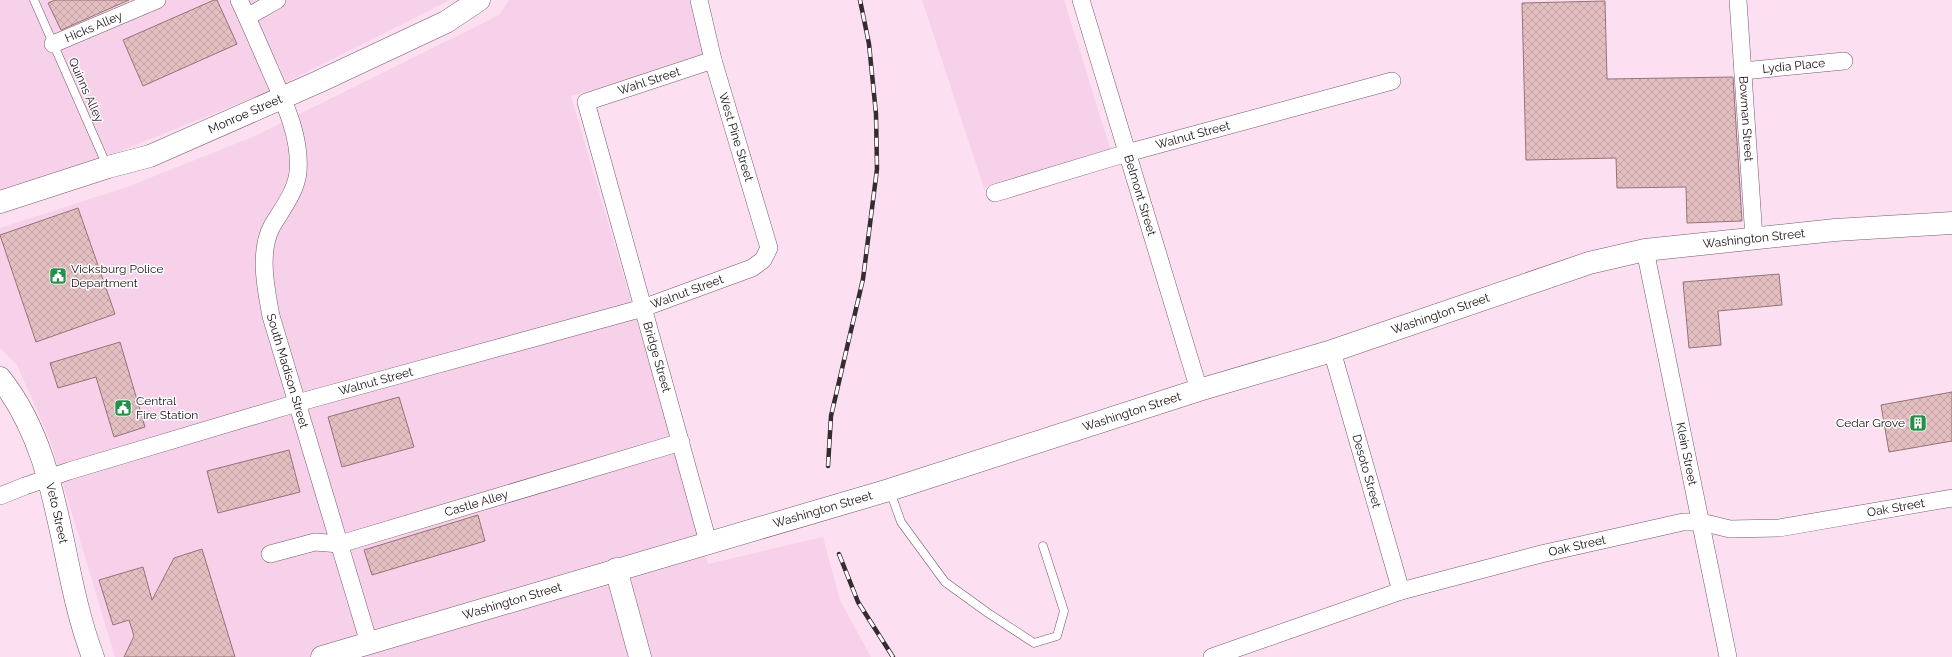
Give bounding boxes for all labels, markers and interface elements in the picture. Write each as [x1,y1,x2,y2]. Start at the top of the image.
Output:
street label: Hicks Alley [63,8,125,45]
street label: Quinns Alley [66,56,107,125]
street label: Lydia Place [1762,56,1826,76]
street label: Wahl Street [616,64,682,98]
street label: Bowman Street [1736,76,1756,162]
street label: West Pine Street [716,91,756,183]
street label: Monroe Street [206,92,284,136]
street label: Walnut Street [1154,118,1231,152]
street label: Belmont Street [1121,153,1159,237]
street label: Washington Street [1702,226,1806,251]
place label: Vicksburg Police Department [71,262,164,290]
public building icon: Vicksburg Police Department [48,266,68,286]
street label: Walnut Street [649,272,725,312]
street label: Washington Street [1390,291,1491,337]
street label: South Madison Street [264,312,311,430]
street label: Bridge Street [640,320,674,394]
street label: Walnut Street [337,365,414,398]
street label: Washington Street [1081,389,1183,434]
place label: Central Fire Station [136,394,198,422]
public building icon: Central Fire Station [113,398,133,418]
building icon: Cedar Grove [1908,413,1928,433]
place label: Cedar Grove [1836,416,1905,430]
street label: Klein Street [1673,421,1700,487]
street label: Desoto Street [1349,433,1384,510]
street label: Veto Street [43,481,70,545]
street label: Castle Alley [443,487,510,519]
street label: Washington Street [771,488,874,531]
street label: Oak Street [1866,496,1926,520]
street label: Oak Street [1547,533,1607,559]
street label: Washington Street [461,580,563,622]

